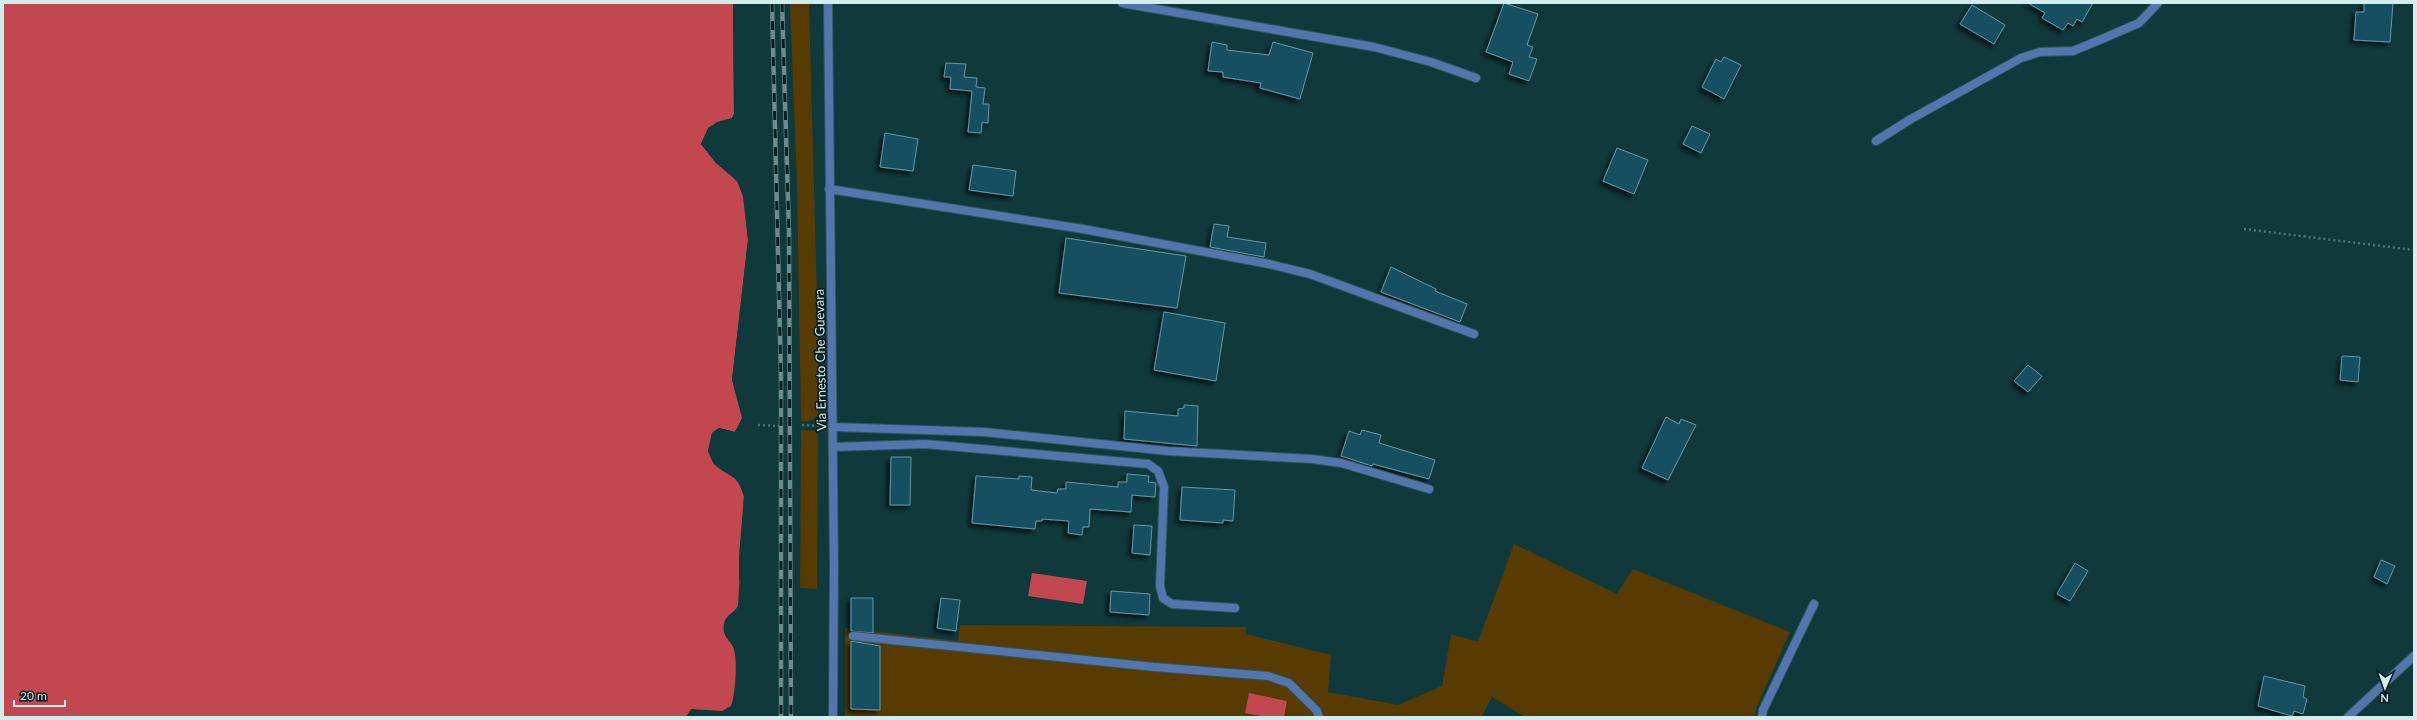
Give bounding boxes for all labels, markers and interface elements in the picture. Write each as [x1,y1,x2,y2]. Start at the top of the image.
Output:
street label: Via Ernesto Che Guevara [811,289,829,431]
north arrow [2365,668,2405,708]
scale bar [14,682,65,708]
text: 20 m [20,688,47,703]
text: N [2380,692,2389,705]

